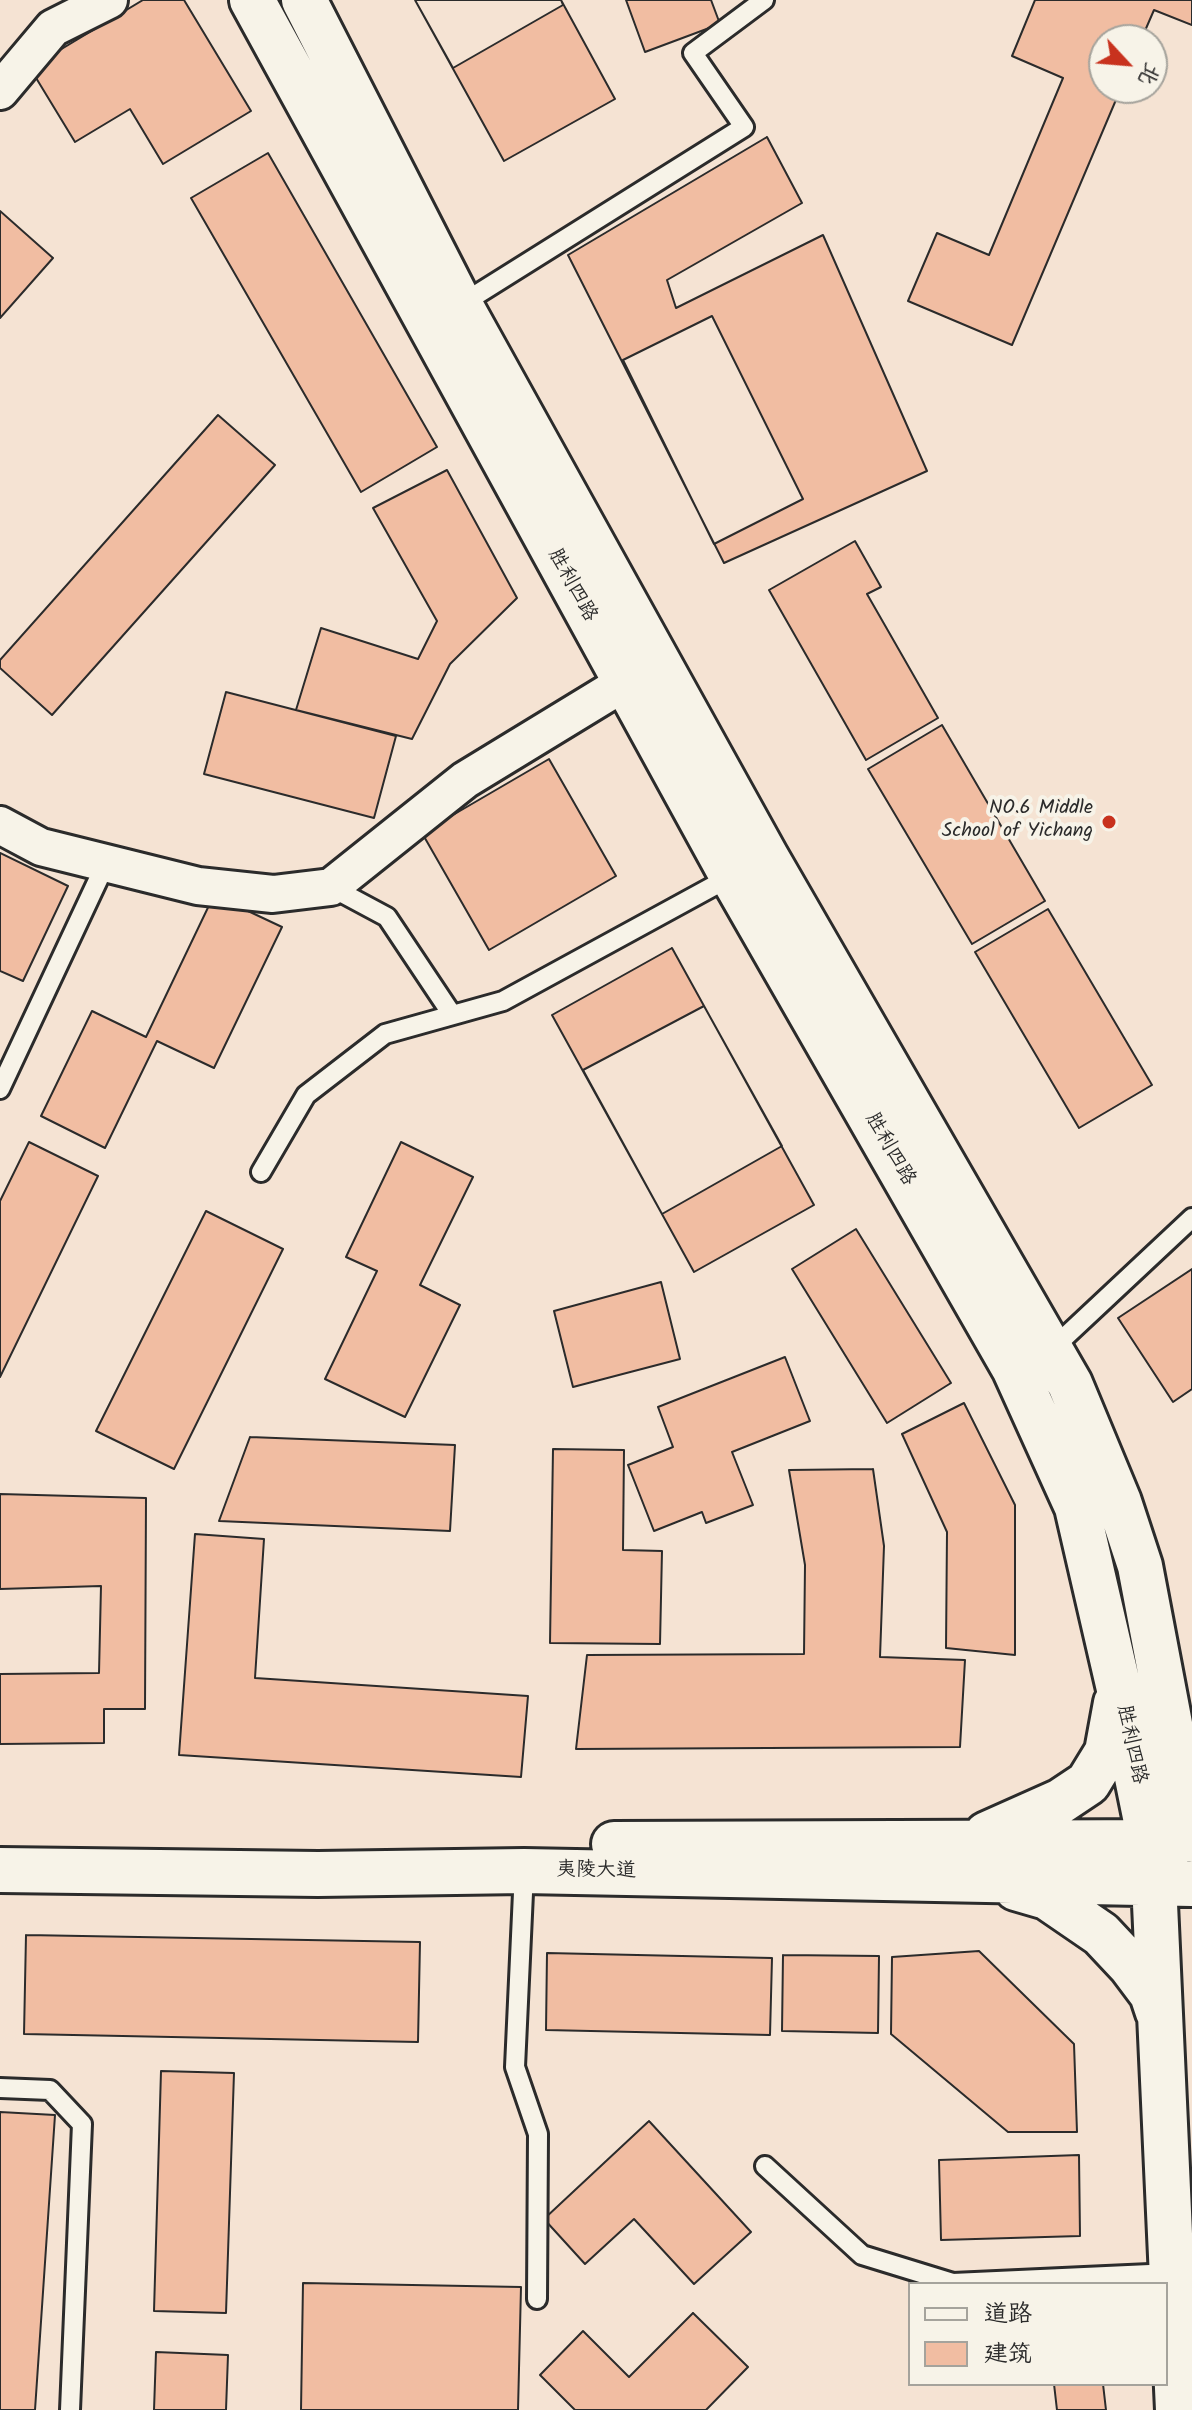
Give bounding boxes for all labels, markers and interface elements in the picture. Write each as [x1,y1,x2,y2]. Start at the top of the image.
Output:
north arrow [1088,24,1168,104]
text: 北 [1128,56,1169,91]
street label: 胜利四路 [541,545,601,627]
place label: NO.6 Middle School of Yichang [942,798,1093,845]
marker: NO.6 Middle School of Yichang [1100,813,1118,831]
street label: 胜利四路 [859,1109,919,1191]
street label: 胜利四路 [1110,1703,1150,1787]
street label: 夷陵大道 [556,1859,636,1885]
legend [908,2282,1168,2386]
text: 道路 [984,2295,1032,2334]
text: 建筑 [984,2335,1032,2374]

